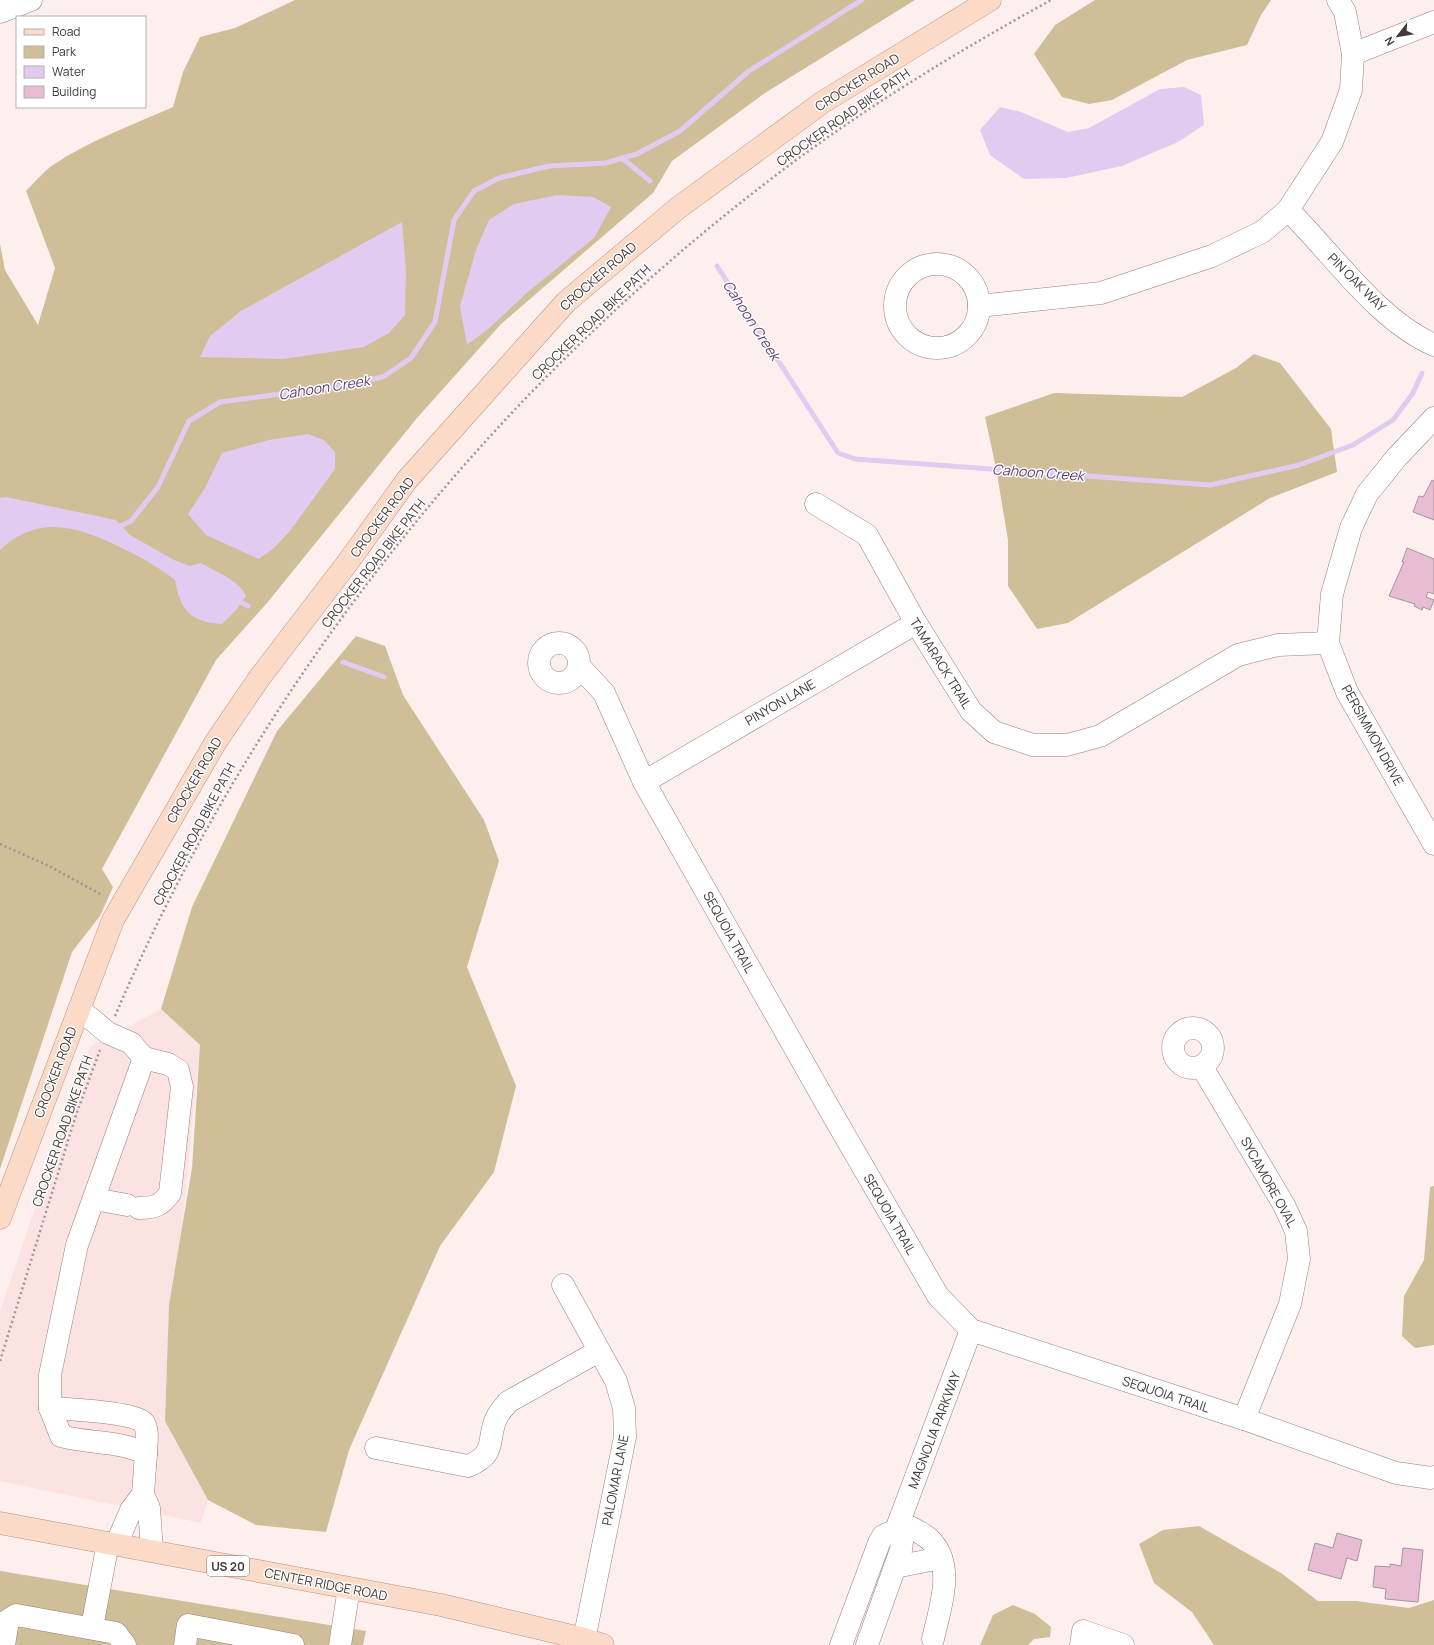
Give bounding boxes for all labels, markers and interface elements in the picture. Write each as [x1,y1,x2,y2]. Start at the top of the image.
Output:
legend [16,16,146,108]
north arrow [1378,16,1418,56]
text: Road [52,23,80,40]
text: N [1380,34,1397,49]
text: Park [52,43,77,60]
street label: CROCKER ROAD [811,49,903,115]
text: Water [52,63,86,80]
street label: CROCKER ROAD BIKE PATH [773,64,913,170]
text: Building [52,83,96,100]
street label: CROCKER ROAD [556,237,640,314]
street label: PIN OAK WAY [1324,249,1391,316]
street label: CROCKER ROAD BIKE PATH [528,260,654,384]
water label: Cahoon Creek [719,276,786,365]
water label: Cahoon Creek [277,370,373,404]
water label: Cahoon Creek [991,459,1087,485]
street label: CROCKER ROAD [346,473,418,561]
street label: CROCKER ROAD BIKE PATH [317,495,429,631]
street label: TAMARACK TRAIL [906,614,976,712]
street label: PINYON LANE [741,675,819,729]
street label: PERSIMMON DRIVE [1338,681,1408,789]
street label: CROCKER ROAD [162,734,226,826]
street label: CROCKER ROAD BIKE PATH [149,760,239,908]
street label: SEQUOIA TRAIL [699,888,759,976]
street label: CROCKER ROAD [29,1024,81,1120]
street label: CROCKER ROAD BIKE PATH [28,1053,96,1209]
street label: SYCAMORE OVAL [1237,1133,1302,1231]
street label: SEQUOIA TRAIL [860,1170,921,1258]
street label: MAGNOLIA PARKWAY [903,1368,965,1491]
street label: SEQUOIA TRAIL [1120,1371,1212,1417]
street label: PALOMAR LANE [597,1433,633,1527]
road number: US 20 [207,1556,249,1576]
street label: CENTER RIDGE ROAD [263,1563,389,1605]

